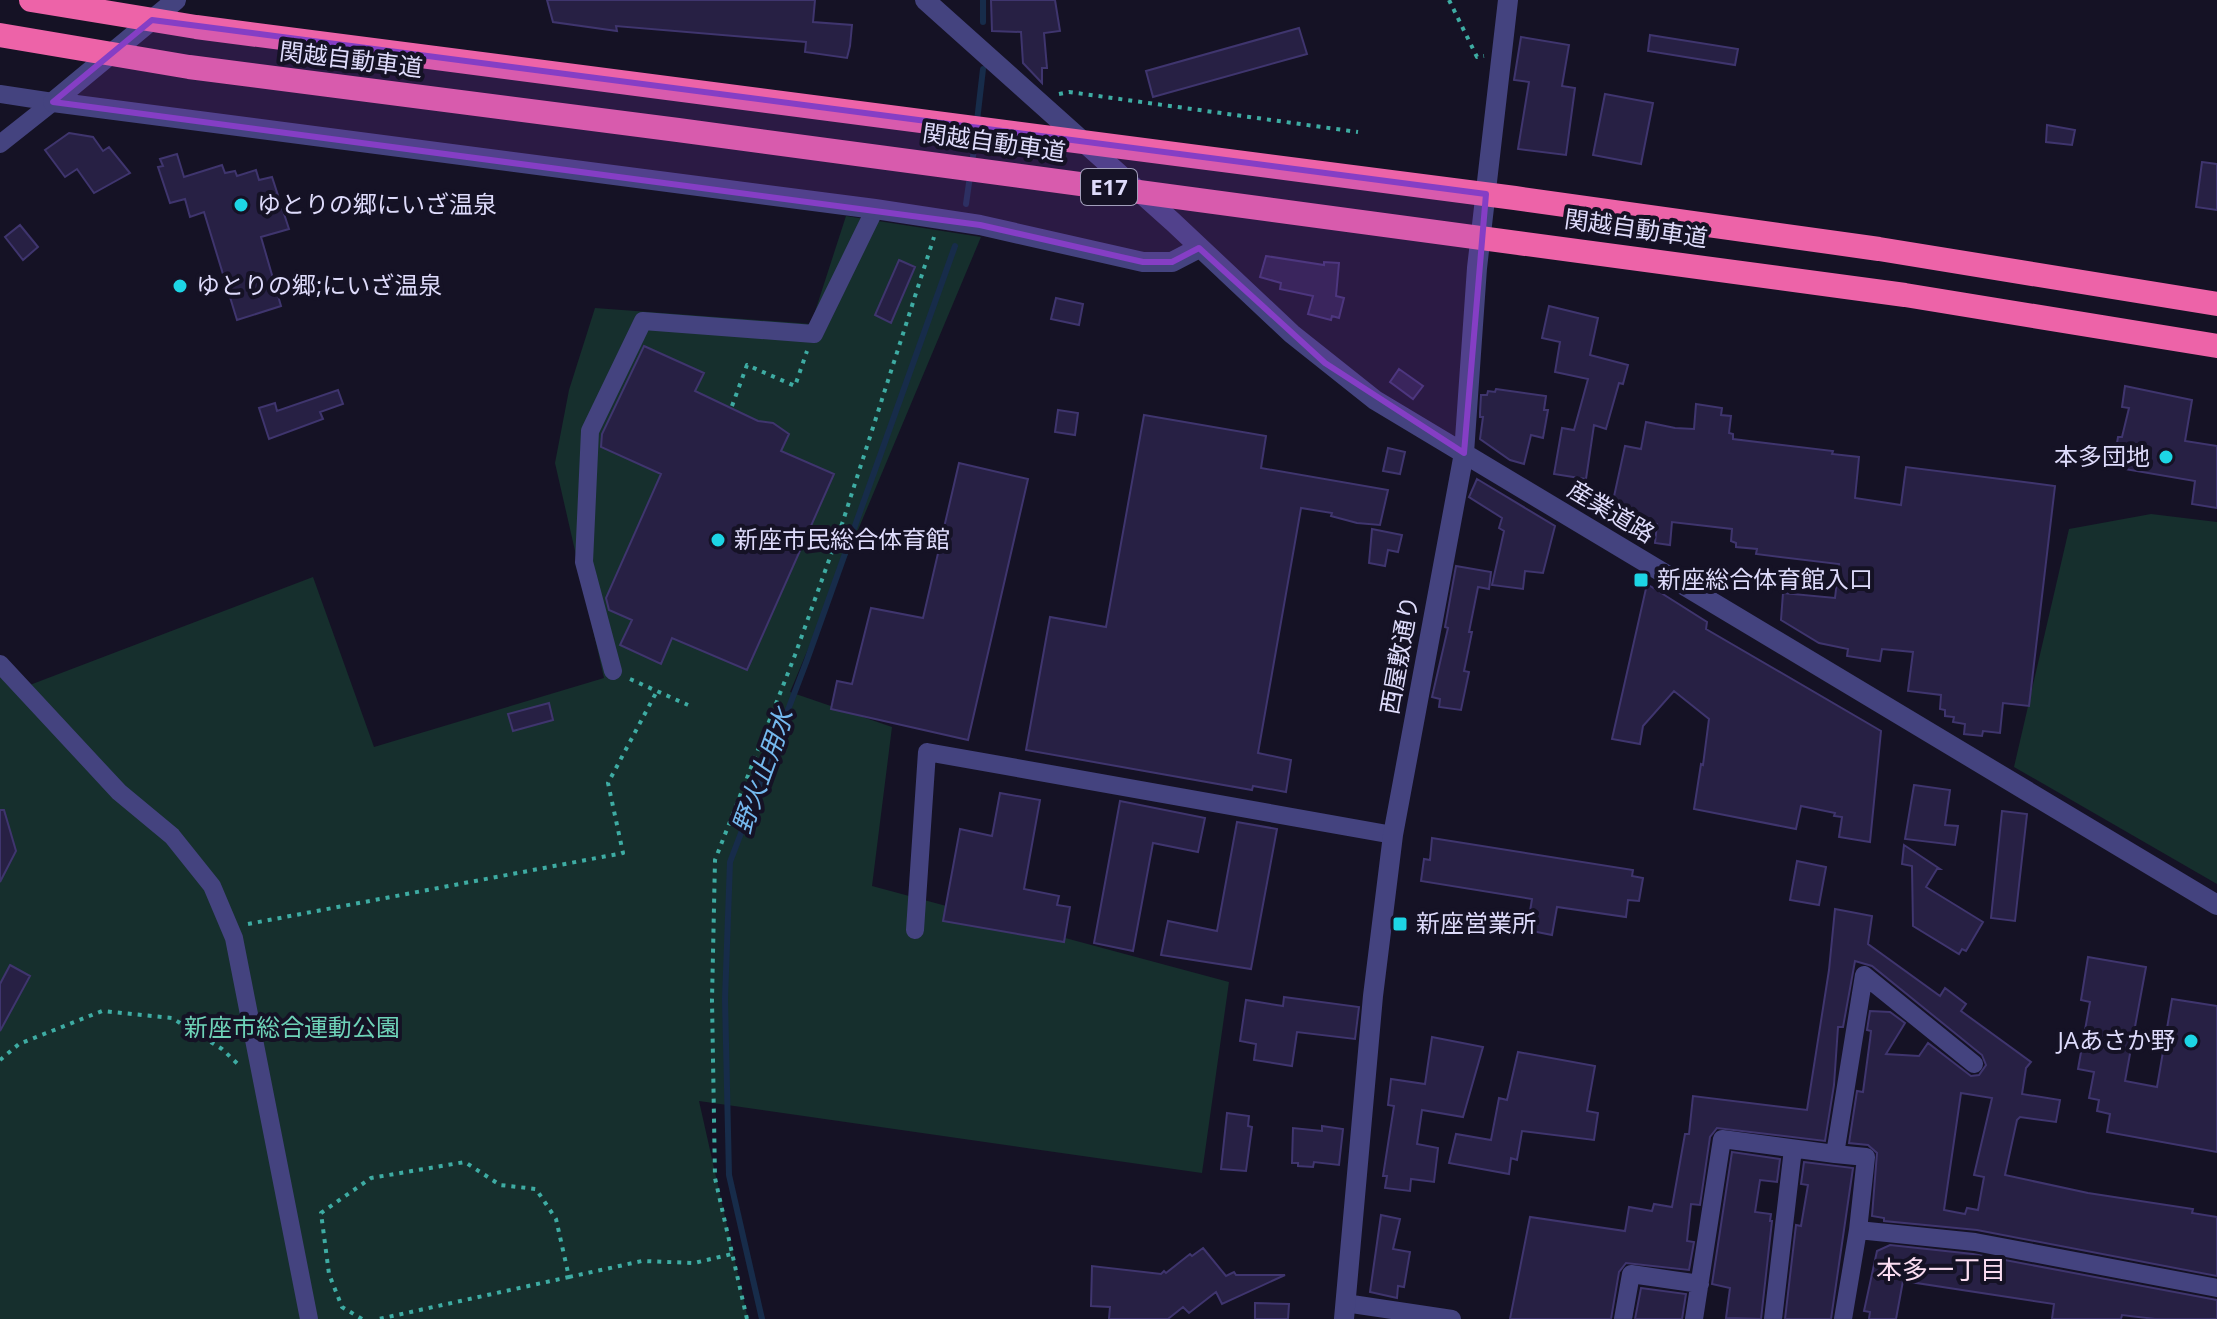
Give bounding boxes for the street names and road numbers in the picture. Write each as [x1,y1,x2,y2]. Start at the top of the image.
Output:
street label: 関越自動車道 [278,33,425,84]
street label: 関越自動車道 [921,115,1068,168]
road number: E17 [1081,169,1137,205]
street label: 関越自動車道 [1563,201,1710,254]
street label: 産業道路 [1562,472,1661,550]
street label: 西屋敷通り [1372,593,1425,717]

